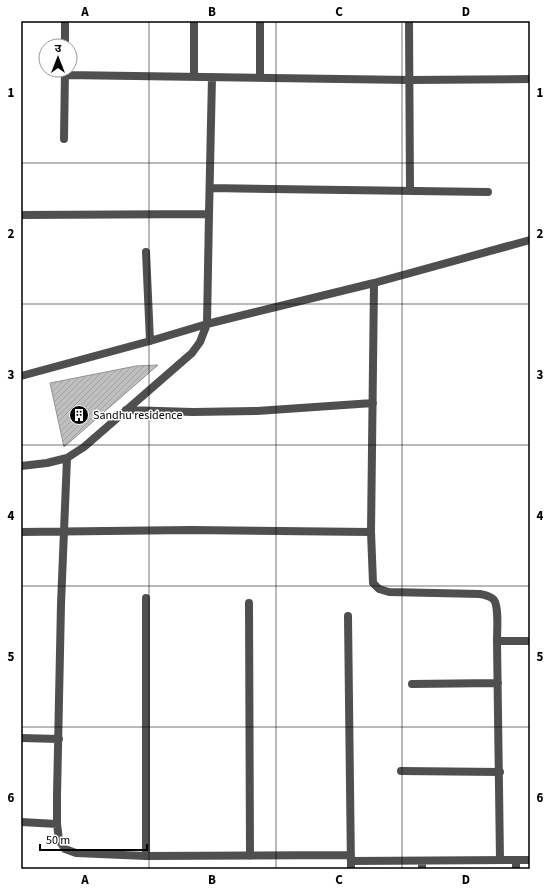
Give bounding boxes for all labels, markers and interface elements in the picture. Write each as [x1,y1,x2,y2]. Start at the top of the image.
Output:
text: A [80,3,89,21]
text: B [208,3,216,21]
text: C [335,3,343,21]
text: D [462,3,470,21]
north arrow [38,38,78,78]
text: उ [55,41,62,56]
text: 1 [8,84,15,102]
text: 1 [537,84,544,102]
text: 2 [8,225,15,243]
text: 2 [537,225,544,243]
text: 3 [8,366,15,384]
text: 3 [537,366,544,384]
building icon: Sandhu residence [68,404,90,426]
place label: Sandhu residence [93,407,183,424]
text: 4 [8,507,15,525]
text: 4 [537,507,544,525]
text: 5 [8,648,15,666]
text: 5 [537,648,544,666]
text: 6 [8,789,15,807]
text: 6 [537,789,544,807]
scale bar [40,826,147,852]
text: 50 m [46,832,70,849]
text: A [80,871,89,889]
text: B [208,871,216,889]
text: C [335,871,343,889]
text: D [462,871,470,889]

